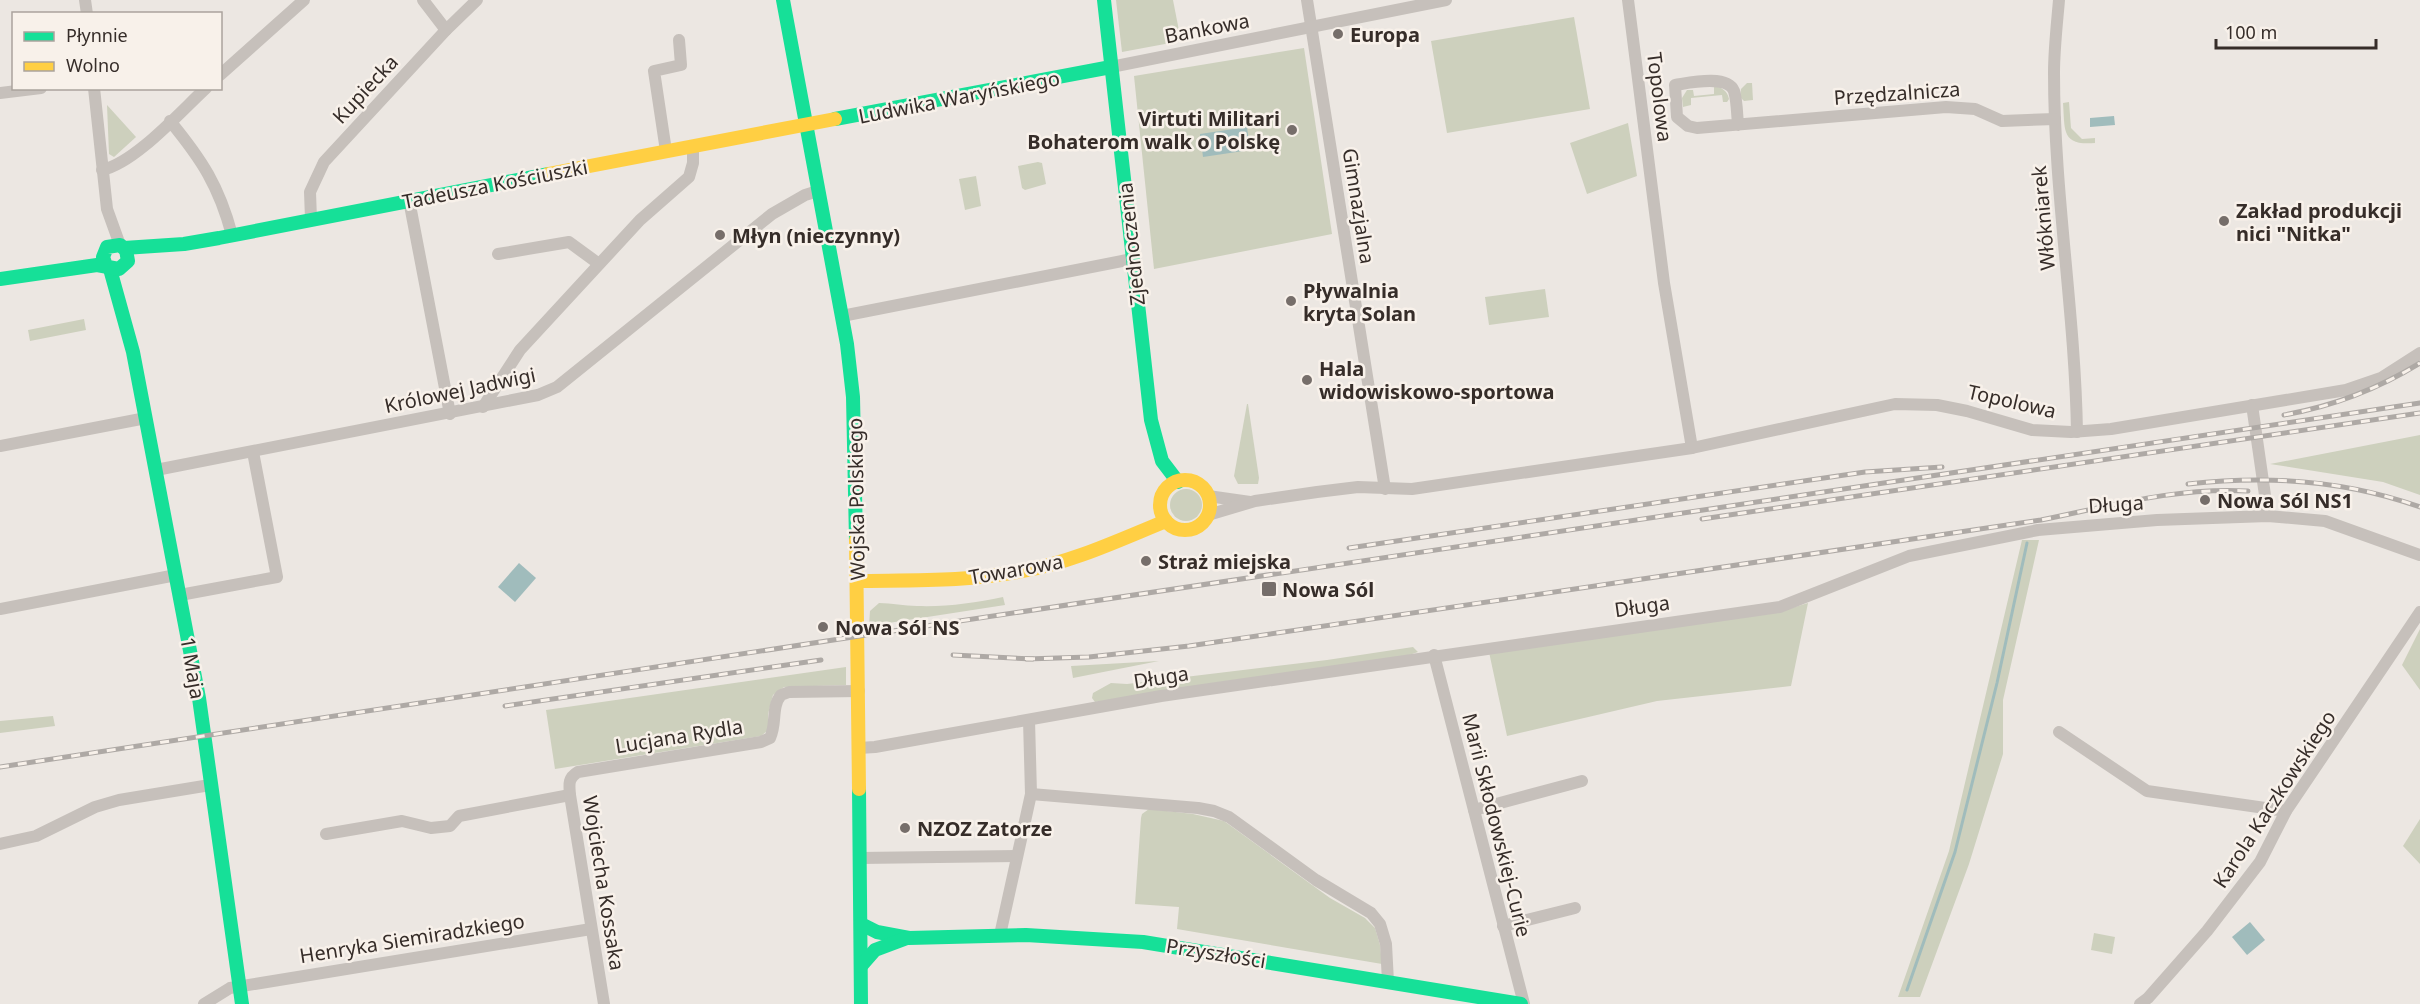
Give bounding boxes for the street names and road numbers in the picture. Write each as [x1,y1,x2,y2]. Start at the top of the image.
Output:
street label: Bankowa [1162,7,1252,49]
street label: Kupiecka [326,49,404,129]
street label: Topolowa [1641,51,1679,143]
street label: Ludwika Waryńskiego [856,64,1062,130]
street label: Przędzalnicza [1833,75,1961,111]
street label: Gimnazjalna [1337,146,1381,266]
street label: Tadeusza Kościuszki [400,153,590,215]
street label: Włókniarek [2025,164,2061,272]
street label: Zjednoczenia [1111,181,1151,307]
street label: Królowej Jadwigi [382,361,538,419]
street label: Topolowa [1965,378,2059,424]
street label: Wojska Polskiego [841,417,871,581]
street label: Długa [2087,489,2145,519]
street label: Towarowa [967,547,1065,591]
street label: Długa [1613,589,1671,623]
street label: 1 Maja [174,635,212,701]
street label: Długa [1131,659,1191,695]
street label: Karola Kaczkowskiego [2206,705,2342,893]
street label: Marii Skłodowskiej-Curie [1456,710,1538,940]
street label: Lucjana Rydla [613,713,745,759]
street label: Wojciecha Kossaka [577,794,631,972]
street label: Henryka Siemiradzkiego [297,907,527,969]
street label: Przyszłości [1164,932,1268,974]

